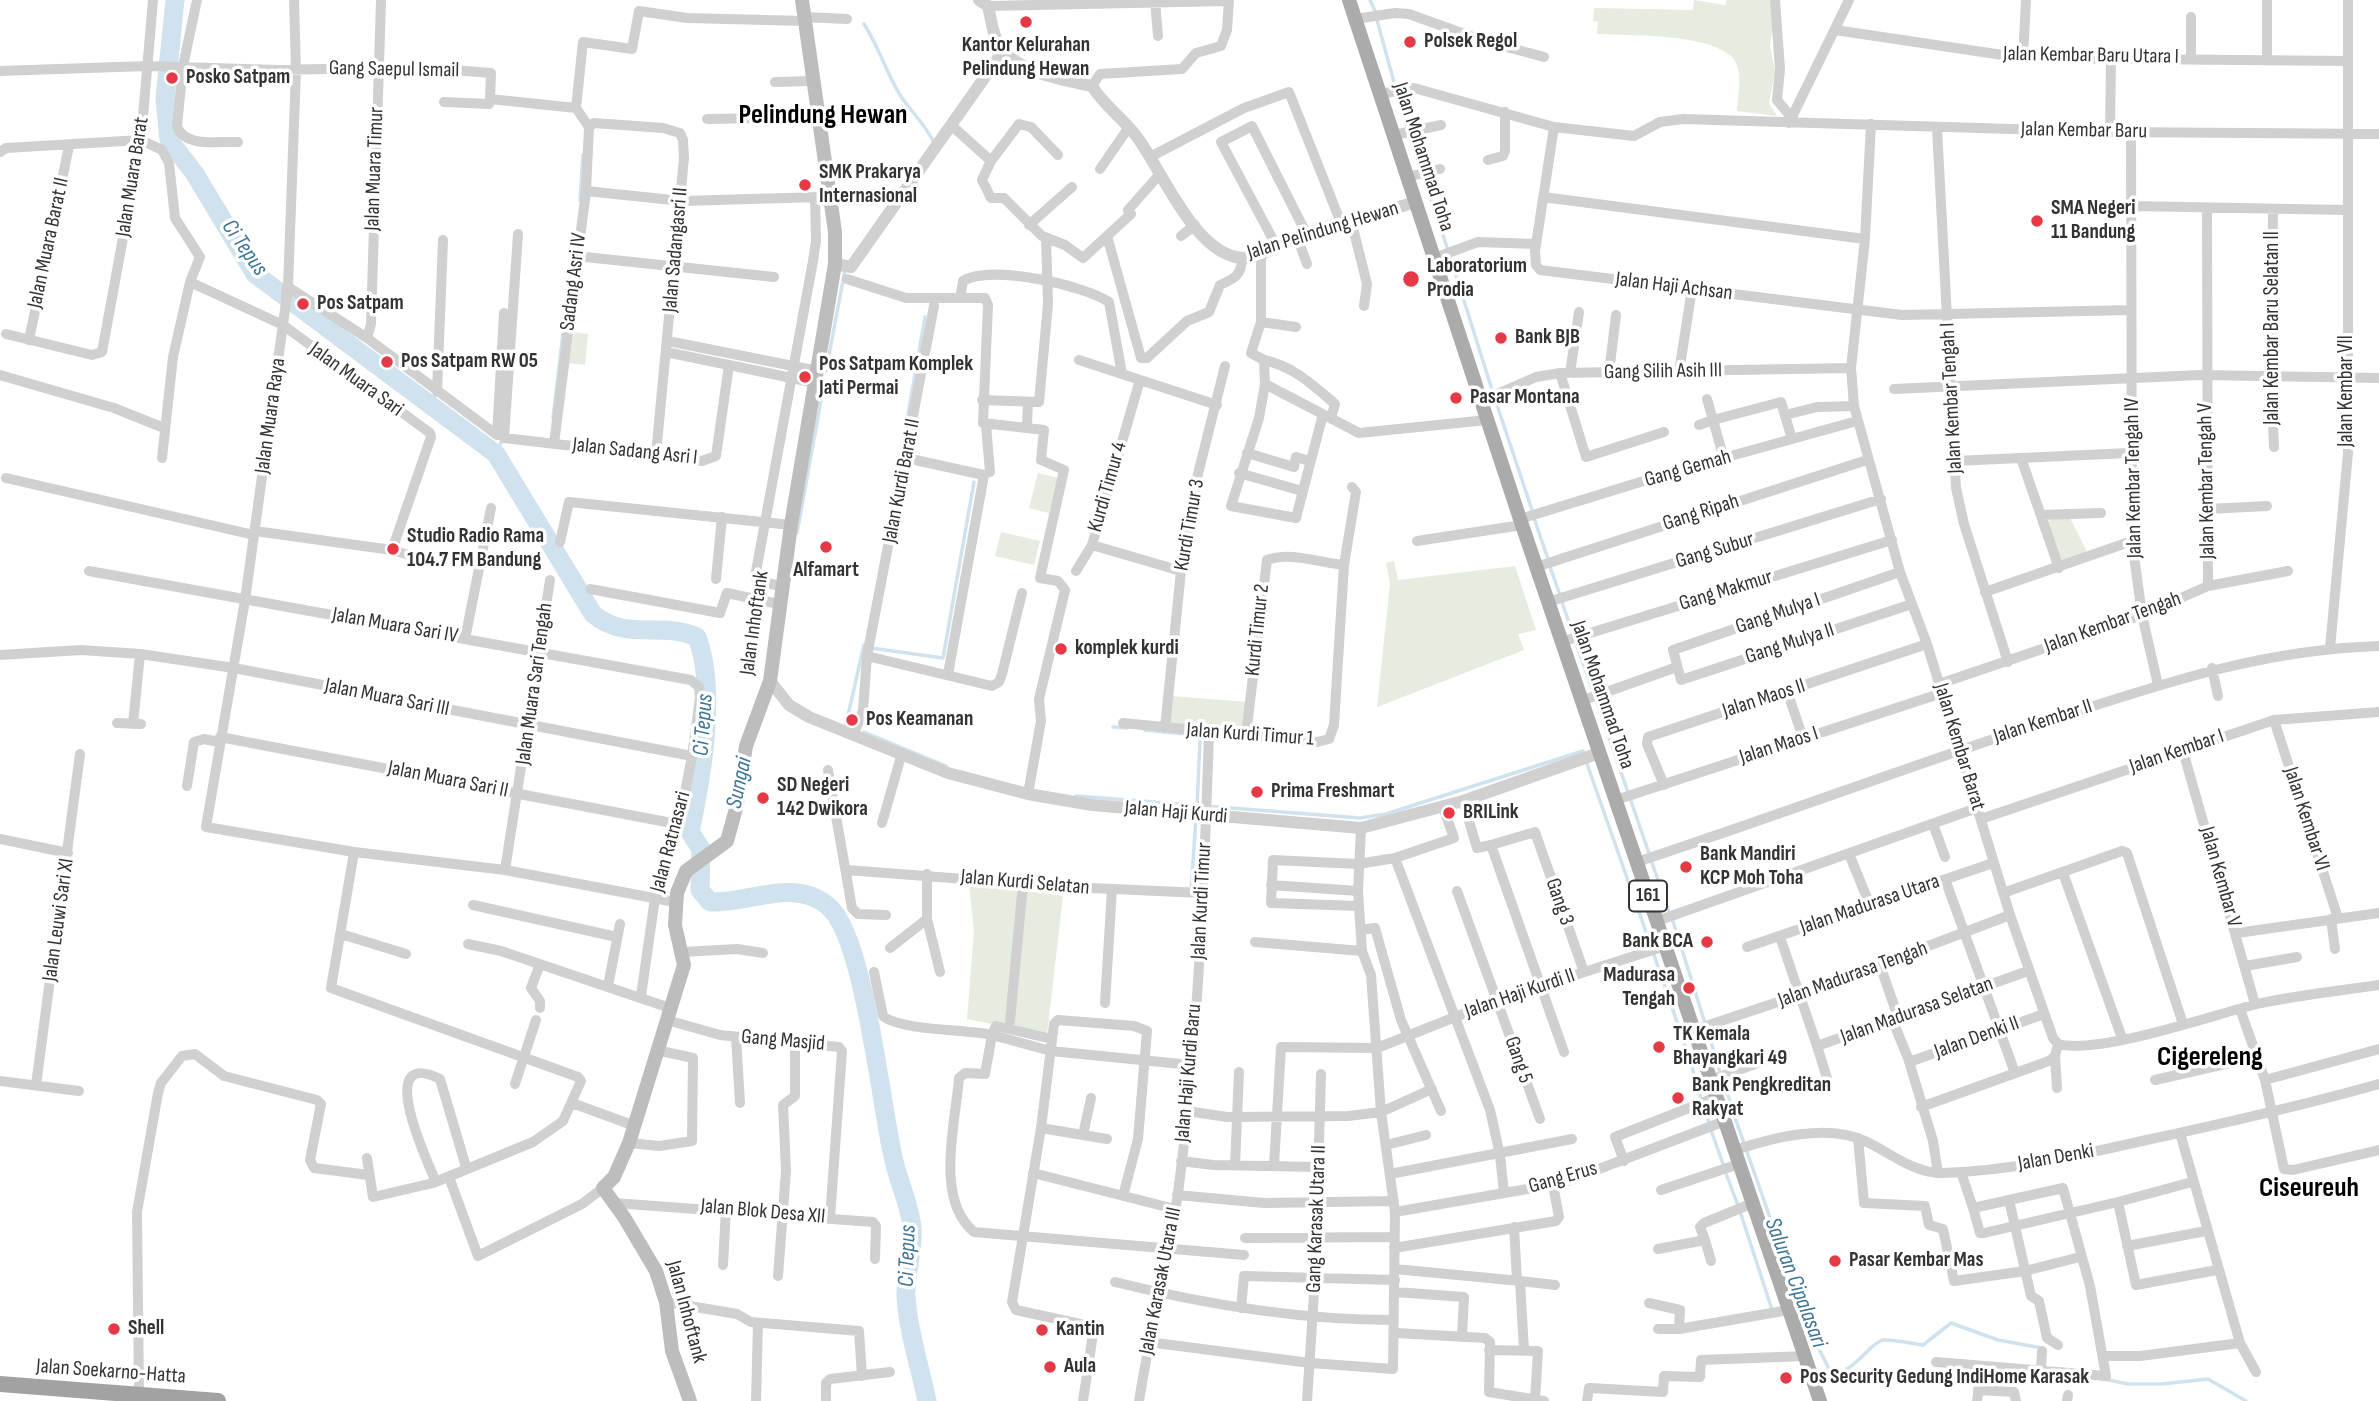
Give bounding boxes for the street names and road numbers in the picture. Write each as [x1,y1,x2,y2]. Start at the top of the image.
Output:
street label: Jalan Kembar Baru Utara I [2003,42,2179,70]
street label: Gang Saepul Ismail [329,56,459,84]
street label: Jalan Mohammad Toha [1387,79,1459,235]
street label: Jalan Muara Timur [360,107,390,231]
street label: Jalan Muara Barat [111,115,155,239]
street label: Jalan Kembar Baru [2021,117,2147,145]
street label: Jalan Muara Barat II [23,176,75,310]
street label: Jalan Sadangasri II [658,187,694,313]
street label: Jalan Pelindung Hewan [1244,196,1402,266]
street label: Jalan Kembar Baru Selatan II [2260,231,2286,425]
street label: Sadang Asri IV [556,232,592,332]
street label: Jalan Haji Achsan [1614,267,1734,307]
street label: Jalan Kembar Tengah I [1935,322,1969,474]
street label: Jalan Kembar VII [2334,335,2360,447]
street label: Jalan Muara Sari [304,337,408,423]
street label: Jalan Muara Raya [250,357,292,475]
street label: Gang Silih Asih III [1604,358,1722,386]
street label: Jalan Kembar Tengah IV [2120,397,2148,559]
street label: Jalan Kembar Tengah V [2193,403,2221,559]
street label: Jalan Kurdi Barat II [878,417,926,545]
street label: Jalan Sadang Asri I [571,433,699,471]
street label: Kurdi Timur 4 [1083,439,1133,535]
street label: Gang Gemah [1642,445,1734,493]
street label: Kurdi Timur 3 [1170,477,1210,573]
street label: Gang Ripah [1660,489,1742,537]
street label: Gang Subur [1673,527,1757,575]
street label: Gang Makmur [1676,565,1776,617]
street label: Jalan Inhoftank [735,569,775,677]
street label: Kurdi Timur 2 [1241,583,1275,677]
street label: Jalan Kembar Tengah [2041,587,2185,659]
street label: Gang Mulya I [1732,588,1824,640]
street label: Jalan Muara Sari Tengah [511,601,559,767]
street label: Jalan Muara Sari IV [330,603,460,649]
street label: Jalan Mohammad Toha [1565,618,1639,772]
street label: Gang Mulya II [1742,618,1838,670]
street label: Jalan Muara Sari III [323,674,451,722]
street label: Jalan Maos II [1720,674,1808,724]
street label: Jalan Kembar Barat [1928,680,1990,814]
street label: Jalan Kembar II [1990,694,2096,750]
street label: Jalan Kurdi Timur 1 [1185,718,1315,752]
street label: Jalan Maos I [1737,721,1821,771]
street label: Jalan Kembar I [2126,724,2228,780]
street label: Jalan Muara Sari II [386,756,510,804]
street label: Jalan Kembar VI [2277,764,2335,874]
street label: Jalan Ratnasari [645,789,697,895]
street label: Jalan Haji Kurdi [1124,796,1228,830]
street label: Jalan Kembar V [2194,824,2246,930]
street label: Jalan Kurdi Timur [1186,842,1218,960]
street label: Jalan Leuwi Sari XI [38,857,80,983]
street label: Jalan Kurdi Selatan [960,865,1090,901]
street label: Jalan Madurasa Utara [1797,869,1943,941]
street label: Gang 3 [1539,875,1579,929]
road number: 161 [1629,880,1667,912]
street label: Jalan Madurasa Tengah [1775,936,1931,1014]
street label: Jalan Haji Kurdi II [1462,963,1578,1025]
street label: Jalan Madurasa Selatan [1837,972,1997,1050]
street label: Jalan Haji Kurdi Baru [1170,1003,1208,1143]
street label: Jalan Denki II [1931,1011,2023,1065]
street label: Gang Masjid [740,1025,826,1057]
street label: Gang 5 [1498,1033,1538,1087]
street label: Jalan Denki [2016,1139,2096,1177]
street label: Gang Karasak Utara II [1302,1145,1332,1293]
street label: Gang Erus [1526,1156,1600,1200]
street label: Jalan Blok Desa XII [700,1194,826,1230]
street label: Jalan Karasak Utara III [1134,1205,1188,1357]
street label: Jalan Inhoftank [660,1258,712,1366]
street label: Jalan Soekarno-Hatta [35,1354,187,1390]

